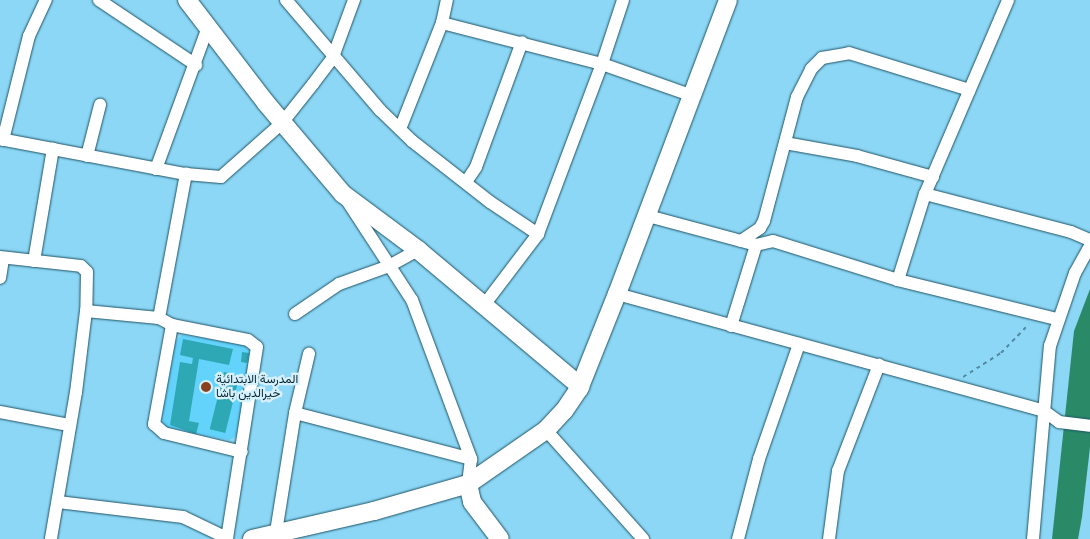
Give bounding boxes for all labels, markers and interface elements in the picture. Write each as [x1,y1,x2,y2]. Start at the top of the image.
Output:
place label: المدرسة الابتدائية خيرالدين باشا [216,373,298,401]
marker: المدرسة الابتدائية خيرالدين باشا [200,381,212,393]

